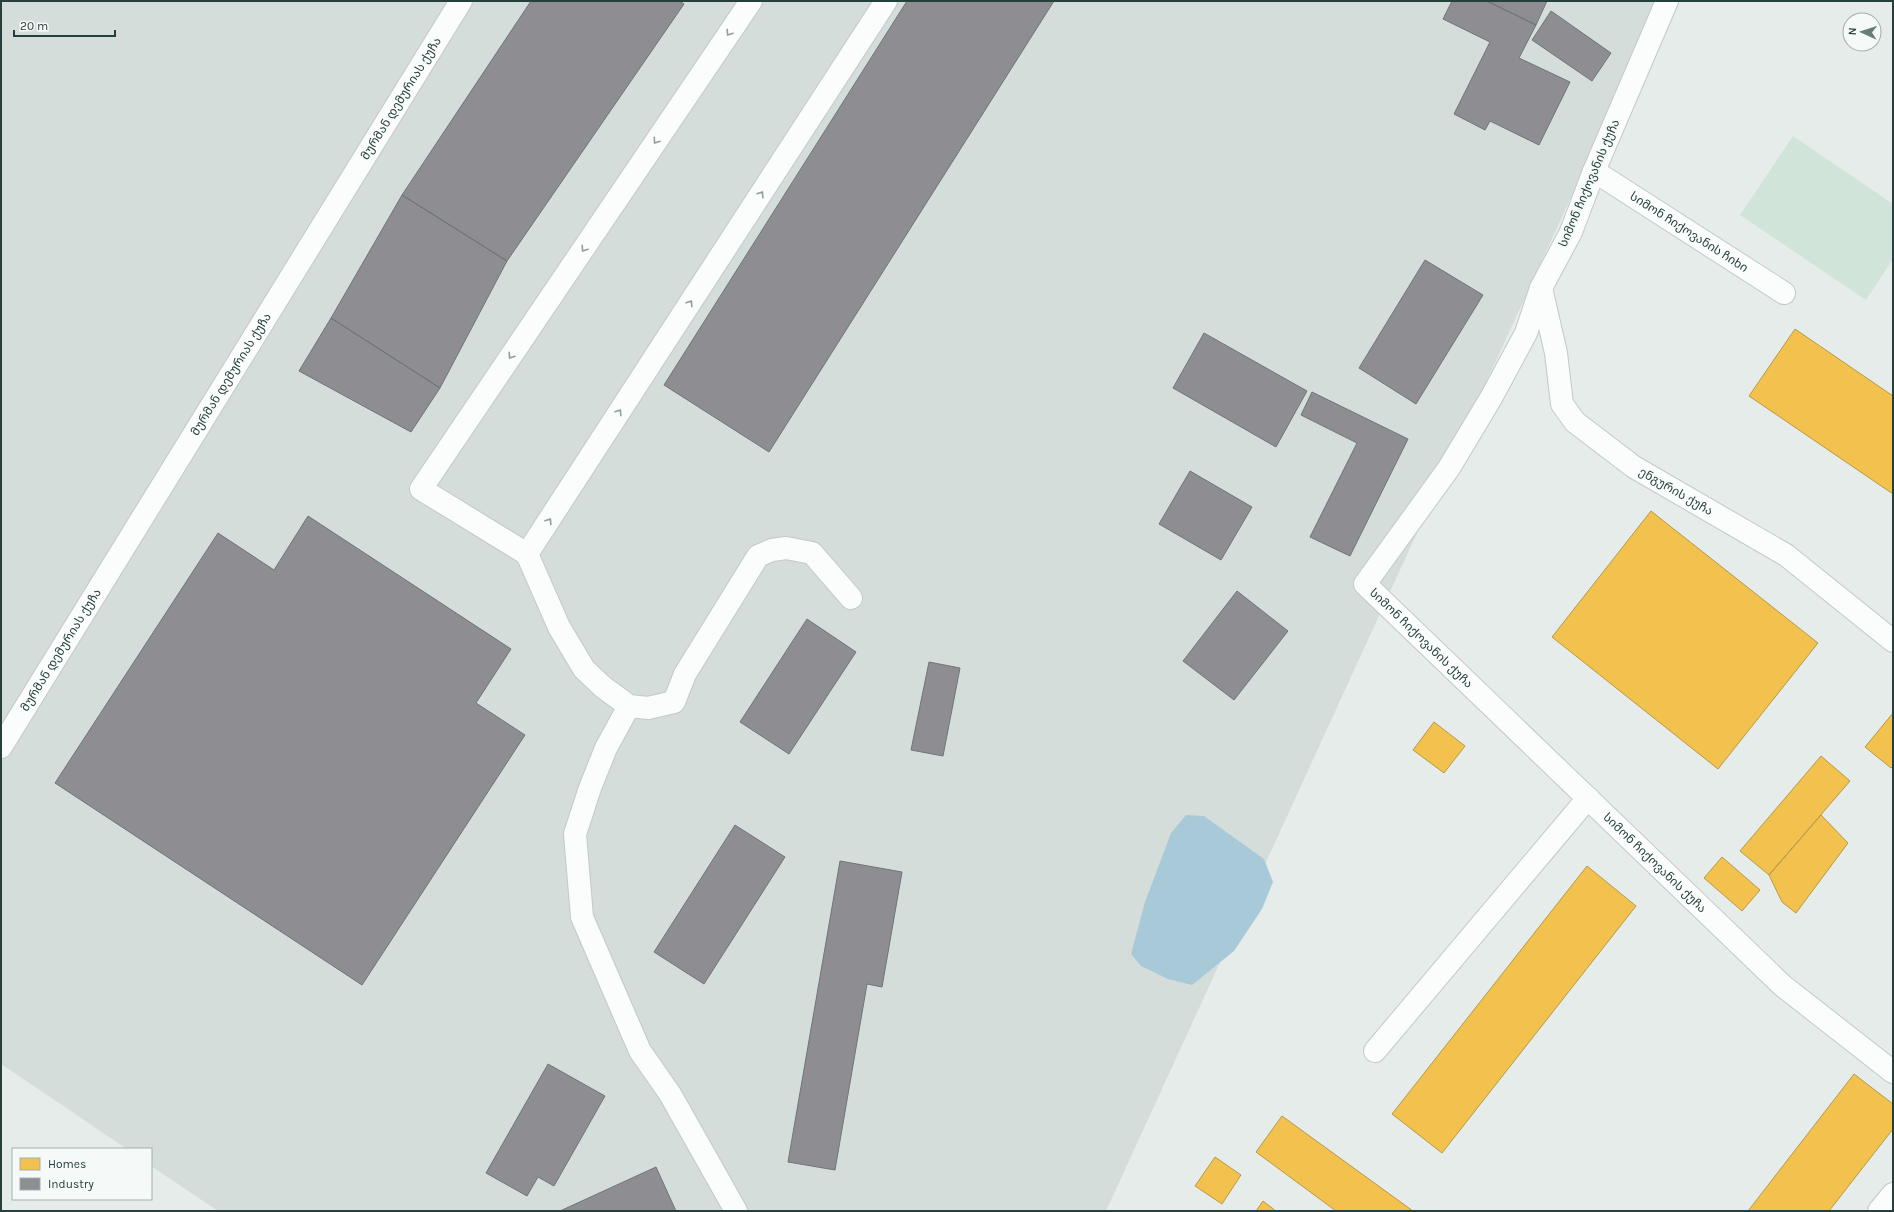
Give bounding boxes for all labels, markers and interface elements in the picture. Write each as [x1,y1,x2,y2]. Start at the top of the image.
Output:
scale bar [14,12,115,38]
north arrow [1842,12,1882,52]
text: 20 m [20,19,48,33]
text: N [1846,27,1859,36]
one-way arrow [727,29,734,36]
street label: მურმან დემურიას ქუჩა [358,35,444,162]
street label: სიმონ ჩიქოვანის ქუჩა [1556,117,1622,249]
one-way arrow [654,137,661,144]
street label: სიმონ ჩიქოვანის ჩიხი [1627,189,1751,275]
one-way arrow [756,191,764,198]
one-way arrow [581,245,589,252]
one-way arrow [685,300,693,307]
street label: მურმან დემურიას ქუჩა [188,310,274,438]
one-way arrow [509,352,516,359]
one-way arrow [615,409,622,416]
street label: ენგურის ქუჩა [1637,464,1715,518]
one-way arrow [544,518,551,525]
street label: მურმან დემურიას ქუჩა [18,586,104,714]
street label: სიმონ ჩიქოვანის ქუჩა [1367,586,1476,691]
street label: სიმონ ჩიქოვანის ქუჩა [1601,810,1709,915]
legend [12,1148,152,1200]
text: Homes [48,1157,86,1171]
text: Industry [48,1177,94,1191]

